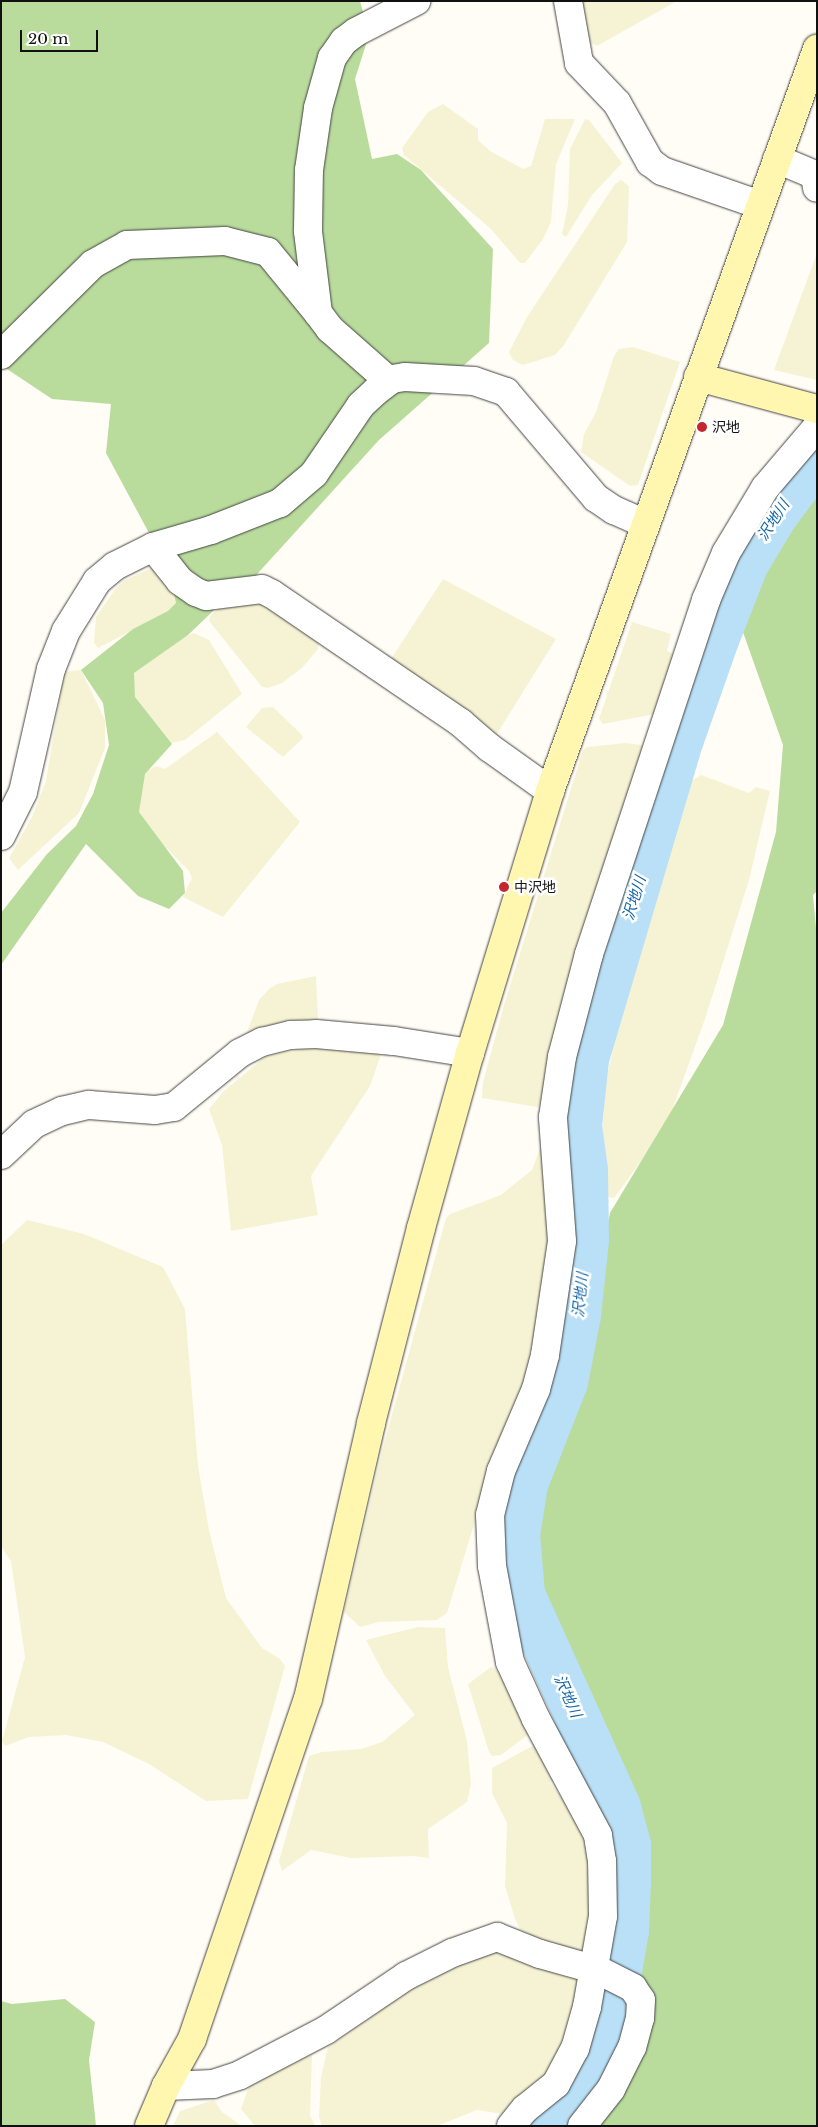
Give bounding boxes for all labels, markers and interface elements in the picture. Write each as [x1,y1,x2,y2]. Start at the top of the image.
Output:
scale bar [22,20,100,52]
text: 20 m [28,29,68,48]
place label: 沢地 [712,419,740,435]
marker: 沢地 [696,421,708,433]
water label: 沢地川 [753,496,793,544]
water label: 沢地川 [619,874,649,922]
place label: 中沢地 [514,879,556,895]
marker: 中沢地 [498,881,510,893]
water label: 沢地川 [569,1272,591,1318]
water label: 沢地川 [551,1672,585,1720]

